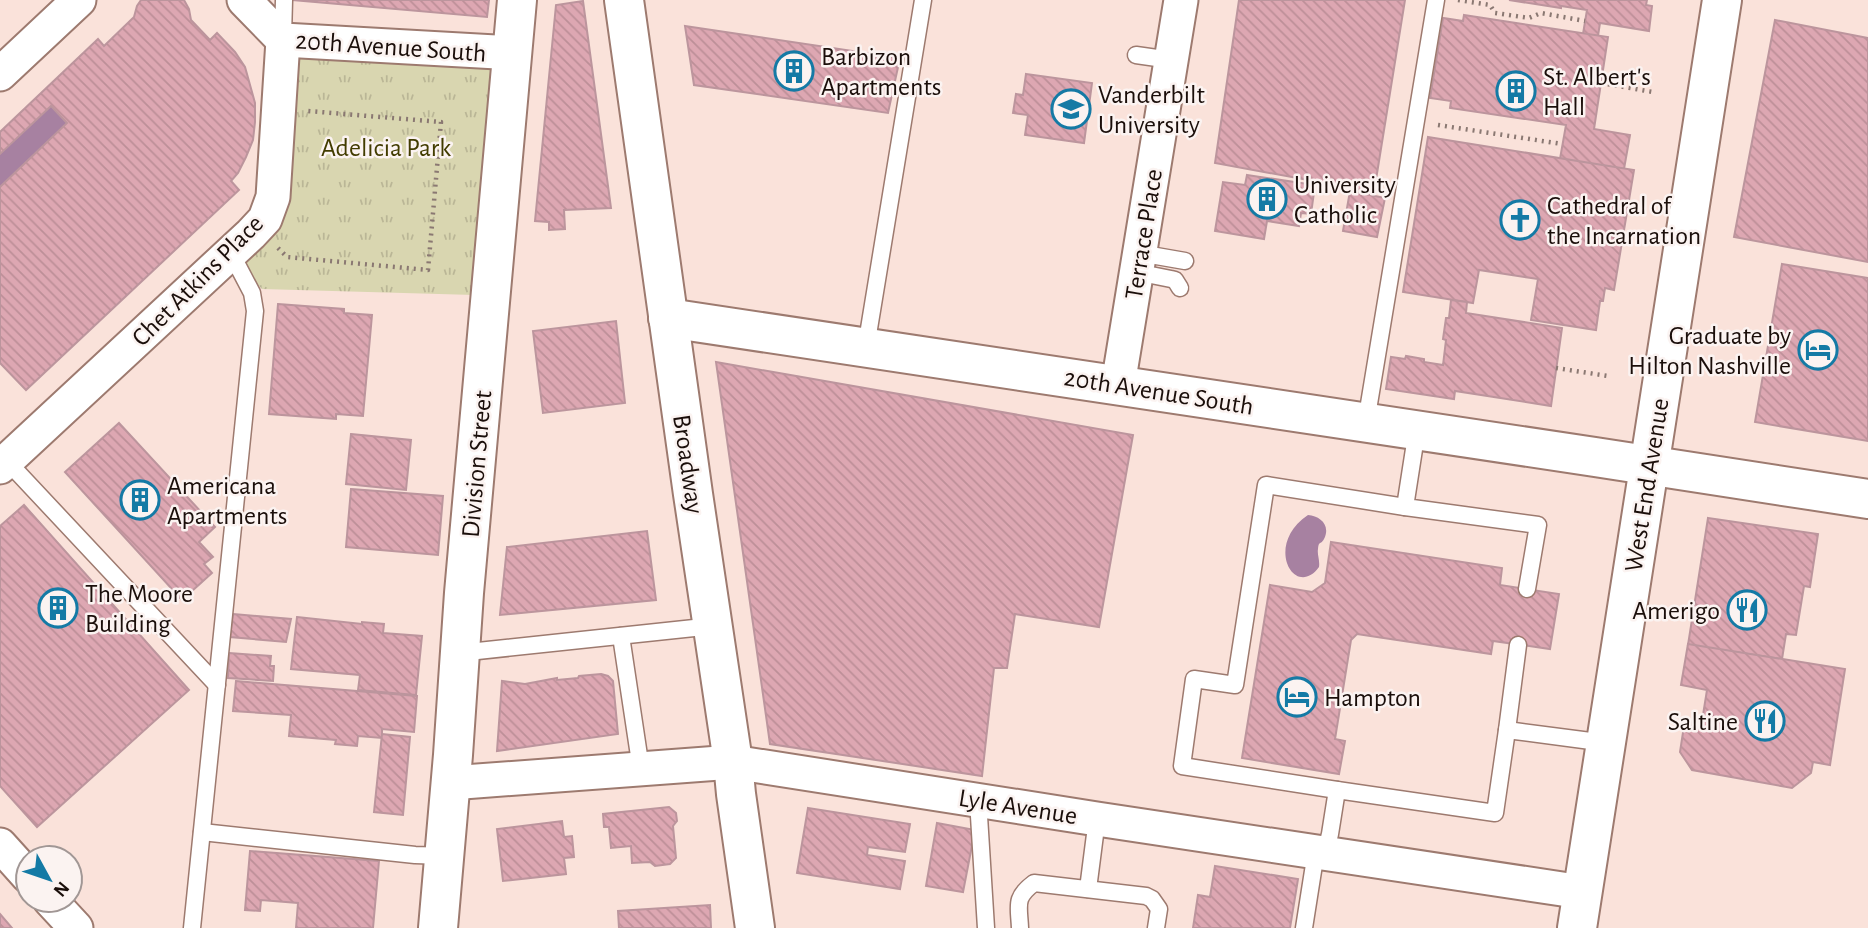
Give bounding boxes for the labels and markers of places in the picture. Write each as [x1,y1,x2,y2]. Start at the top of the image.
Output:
place label: Barbizon Apartments [821,44,941,100]
building icon: Barbizon Apartments [773,50,815,92]
place label: St. Albert's Hall [1543,64,1651,120]
building icon: St. Albert's Hall [1495,70,1537,112]
place label: Vanderbilt University [1098,82,1205,138]
school or university icon: Vanderbilt University [1050,88,1092,130]
place label: University Catholic [1294,172,1396,228]
building icon: University Catholic [1246,178,1288,220]
place label: Cathedral of the Incarnation [1547,193,1701,249]
church icon: Cathedral of the Incarnation [1499,199,1541,241]
place label: Graduate by Hilton Nashville [1628,323,1791,379]
hotel icon: Graduate by Hilton Nashville [1797,329,1839,371]
place label: Americana Apartments [167,473,287,529]
building icon: Americana Apartments [119,479,161,521]
place label: The Moore Building [85,581,193,637]
building icon: The Moore Building [37,587,79,629]
restaurant icon: Amerigo [1726,589,1768,631]
place label: Amerigo [1632,598,1720,624]
hotel icon: Hampton [1276,676,1318,718]
place label: Hampton [1324,685,1421,711]
restaurant icon: Saltine [1744,700,1786,742]
place label: Saltine [1668,709,1738,735]

